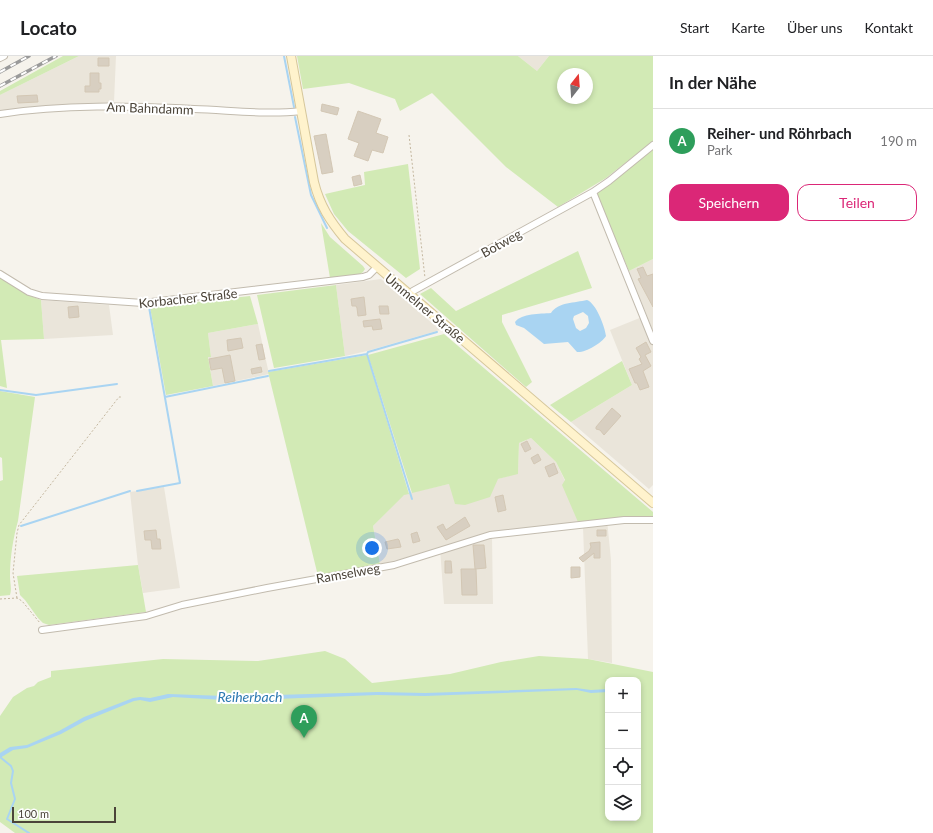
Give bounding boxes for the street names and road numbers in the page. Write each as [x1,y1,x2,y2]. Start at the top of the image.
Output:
street label: Am Bahndamm [106,98,194,118]
street label: Botweg [478,225,524,261]
street label: Ummelner Straße [382,270,468,346]
street label: Korbacher Straße [138,285,238,311]
street label: Ramselweg [315,559,381,586]

